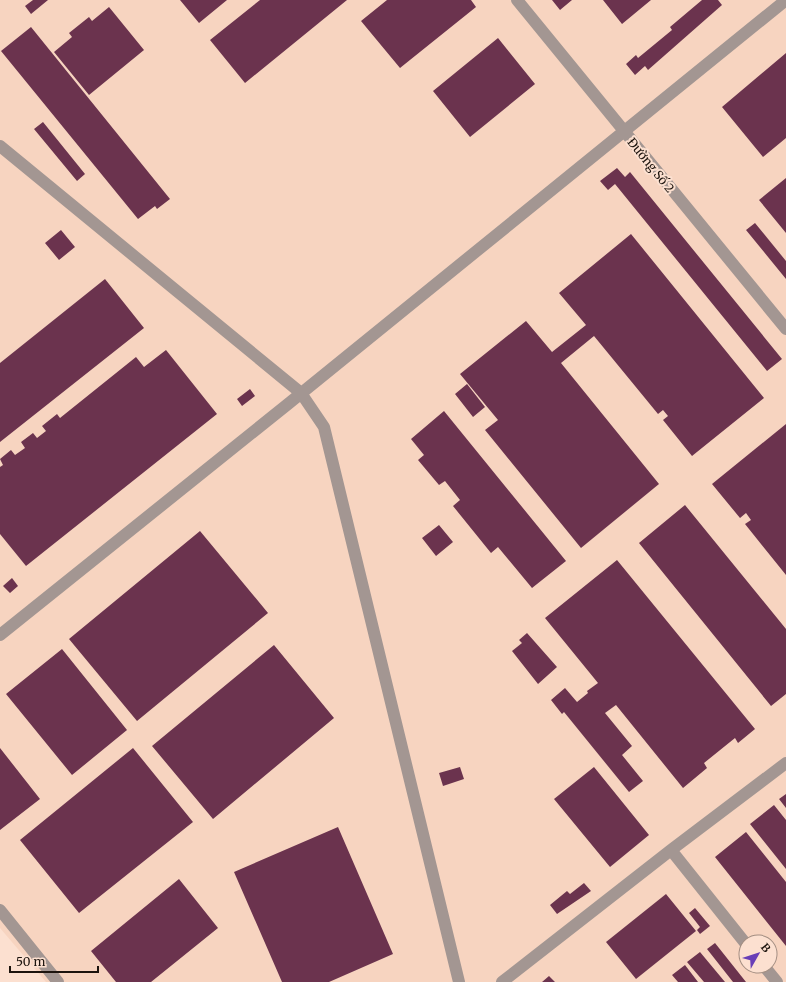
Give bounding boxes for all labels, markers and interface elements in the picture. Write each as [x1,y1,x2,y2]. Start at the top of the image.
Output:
street label: Đường Số 2 [624,135,678,195]
north arrow [738,934,778,974]
text: B [758,940,774,955]
scale bar [10,948,98,974]
text: 50 m [16,954,45,969]

